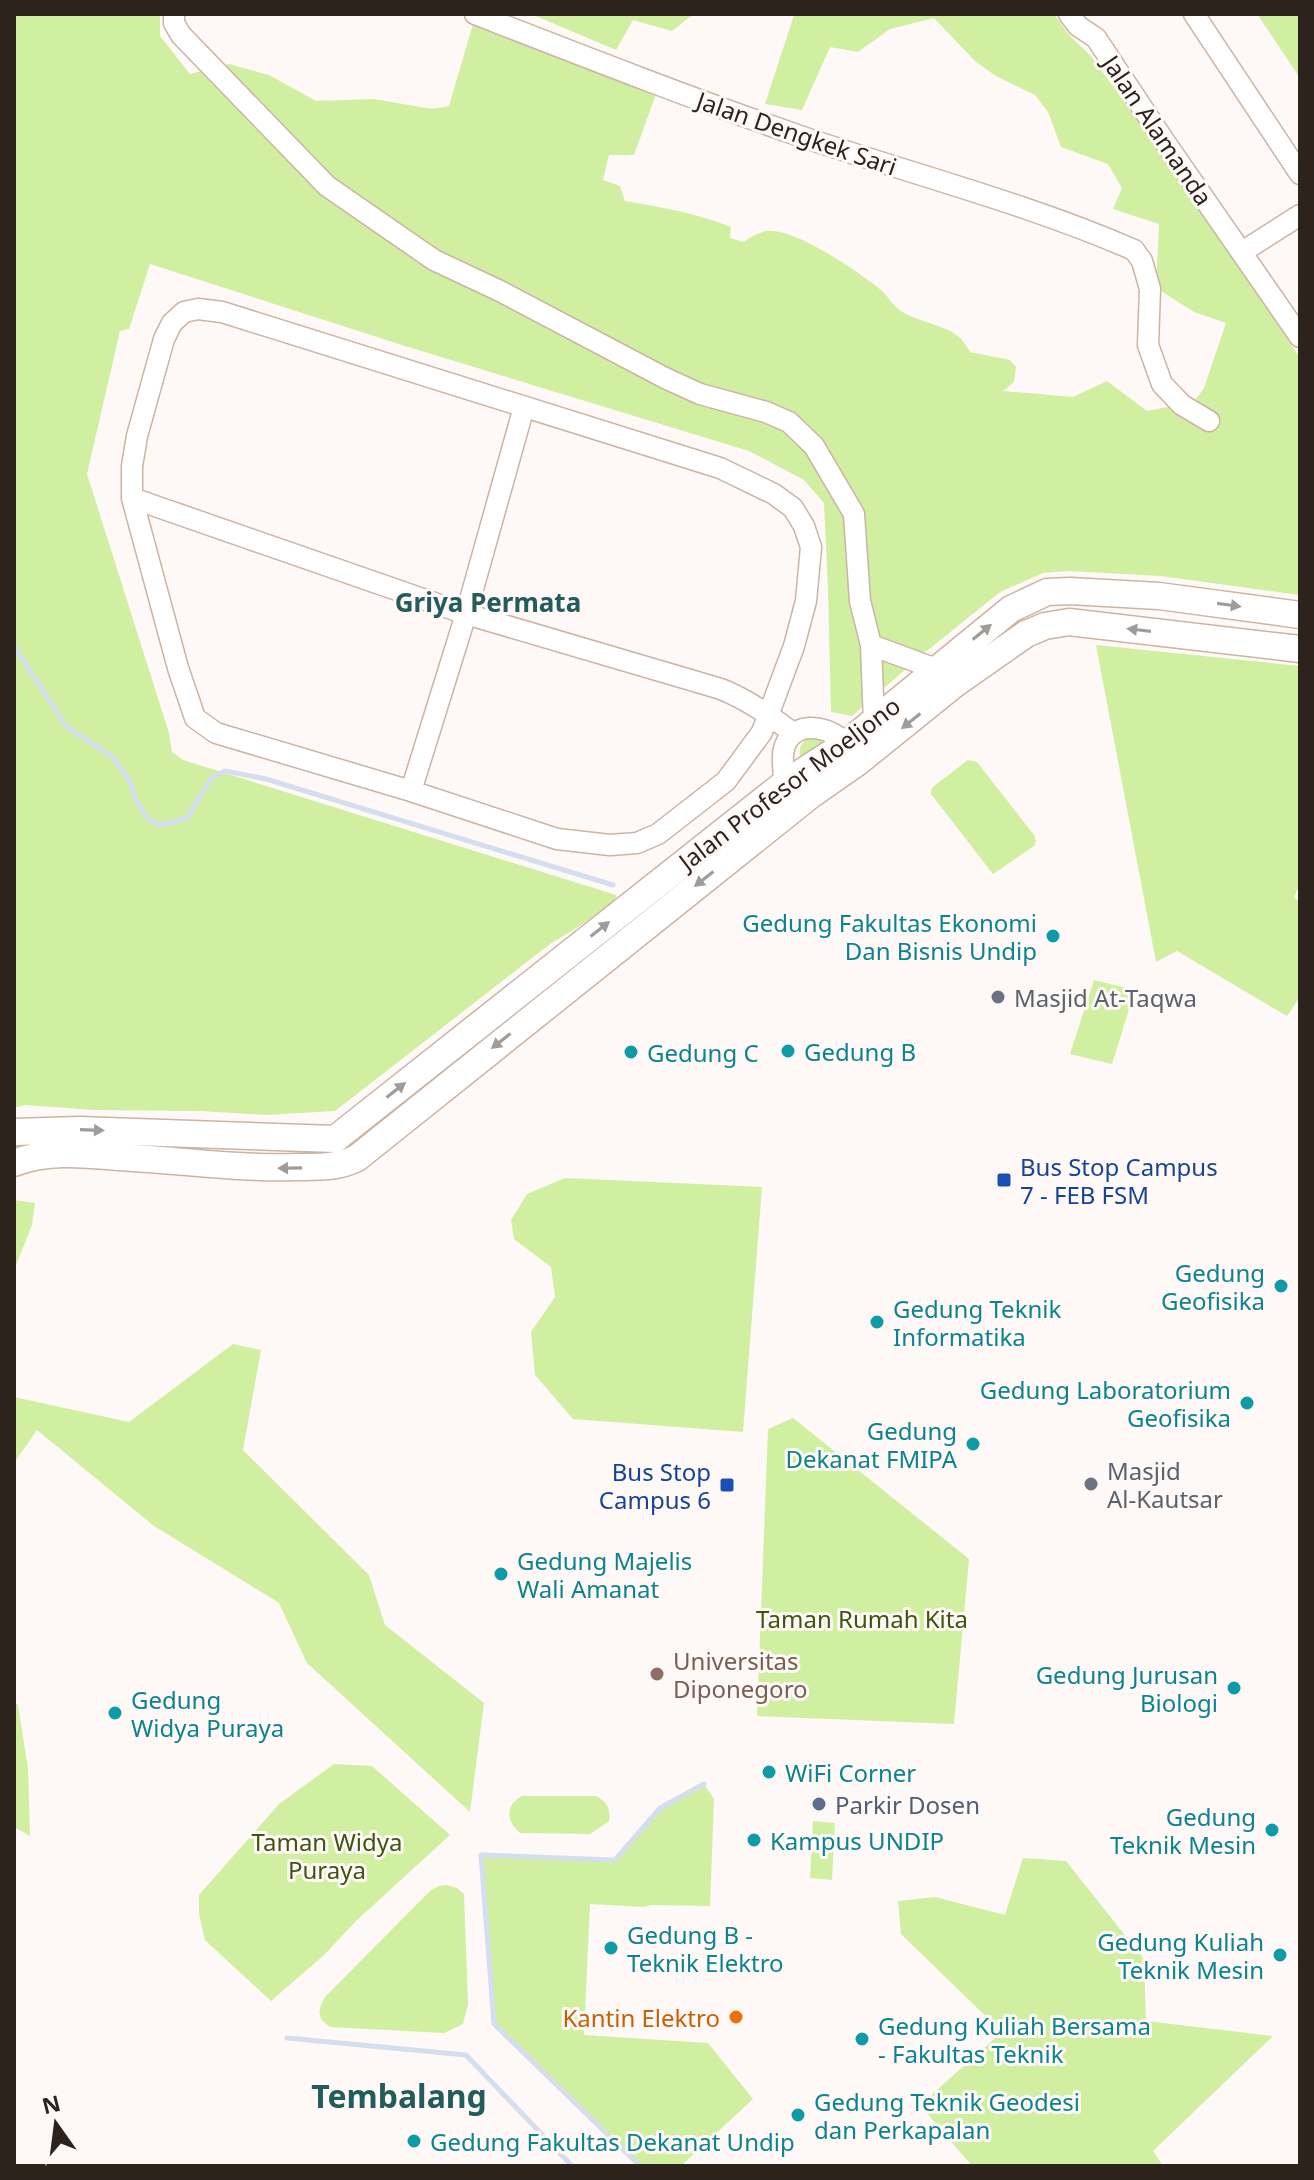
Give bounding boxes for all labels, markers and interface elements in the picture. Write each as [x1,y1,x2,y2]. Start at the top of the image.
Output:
street label: Jalan Alamanda [1094,47,1221,212]
street label: Jalan Dengkek Sari [691,83,901,183]
district label: Griya Permata [395,584,581,620]
one-way arrow [1217,599,1242,612]
one-way arrow [971,624,991,641]
one-way arrow [1126,624,1151,637]
street label: Jalan Profesor Moeljono [670,689,906,878]
one-way arrow [901,712,921,729]
one-way arrow [694,871,714,887]
place label: Gedung Fakultas Ekonomi Dan Bisnis Undip [742,906,1037,967]
one-way arrow [590,921,610,938]
marker: Gedung Fakultas Ekonomi Dan Bisnis Undip [1044,927,1062,945]
place label: Masjid At-Taqwa [1014,981,1197,1014]
marker: Masjid At-Taqwa [989,988,1007,1006]
one-way arrow [491,1033,511,1049]
place label: Gedung B [804,1035,916,1068]
place label: Gedung C [647,1036,759,1069]
marker: Gedung B [779,1042,797,1060]
marker: Gedung C [622,1043,640,1061]
one-way arrow [386,1083,406,1099]
one-way arrow [80,1124,105,1137]
place label: Bus Stop Campus 7 - FEB FSM [1020,1150,1218,1211]
one-way arrow [277,1161,302,1174]
marker: Bus Stop Campus 7 - FEB FSM [995,1171,1013,1189]
place label: Gedung Geofisika [1161,1256,1265,1317]
marker: Gedung Geofisika [1272,1277,1290,1295]
place label: Gedung Teknik Informatika [893,1292,1061,1353]
marker: Gedung Teknik Informatika [868,1313,886,1331]
place label: Gedung Laboratorium Geofisika [980,1373,1231,1434]
marker: Gedung Laboratorium Geofisika [1238,1394,1256,1412]
place label: Gedung Dekanat FMIPA [785,1414,958,1475]
marker: Gedung Dekanat FMIPA [964,1435,982,1453]
place label: Masjid Al-Kautsar [1107,1454,1223,1515]
place label: Bus Stop Campus 6 [599,1455,711,1516]
marker: Masjid Al-Kautsar [1082,1475,1100,1493]
marker: Bus Stop Campus 6 [718,1476,736,1494]
place label: Gedung Majelis Wali Amanat [517,1544,692,1605]
marker: Gedung Majelis Wali Amanat [492,1565,510,1583]
park label: Taman Rumah Kita [756,1602,968,1635]
place label: Universitas Diponegoro [673,1644,808,1705]
place label: Gedung Jurusan Biologi [1036,1658,1218,1719]
marker: Universitas Diponegoro [648,1665,666,1683]
marker: Gedung Jurusan Biologi [1225,1679,1243,1697]
place label: Gedung Widya Puraya [131,1683,284,1744]
marker: Gedung Widya Puraya [106,1704,124,1722]
place label: WiFi Corner [785,1756,916,1789]
marker: WiFi Corner [760,1763,778,1781]
place label: Parkir Dosen [835,1788,980,1821]
marker: Parkir Dosen [810,1795,828,1813]
place label: Gedung Teknik Mesin [1110,1800,1256,1861]
marker: Gedung Teknik Mesin [1263,1821,1281,1839]
place label: Kampus UNDIP [770,1824,944,1857]
park label: Taman Widya Puraya [252,1825,402,1886]
marker: Kampus UNDIP [745,1831,763,1849]
place label: Gedung B - Teknik Elektro [627,1918,784,1979]
place label: Gedung Kuliah Teknik Mesin [1097,1925,1264,1986]
marker: Gedung B - Teknik Elektro [602,1939,620,1957]
marker: Gedung Kuliah Teknik Mesin [1271,1946,1289,1964]
place label: Kantin Elektro [562,2001,720,2034]
marker: Kantin Elektro [727,2008,745,2026]
place label: Gedung Kuliah Bersama - Fakultas Teknik [878,2009,1151,2070]
marker: Gedung Kuliah Bersama - Fakultas Teknik [853,2030,871,2048]
district label: Tembalang [311,2074,487,2117]
north arrow [16,2084,96,2164]
place label: Gedung Teknik Geodesi dan Perkapalan [814,2085,1080,2146]
text: N [39,2087,63,2120]
marker: Gedung Teknik Geodesi dan Perkapalan [789,2106,807,2124]
place label: Gedung Fakultas Dekanat Undip [430,2125,795,2158]
marker: Gedung Fakultas Dekanat Undip [405,2132,423,2150]

